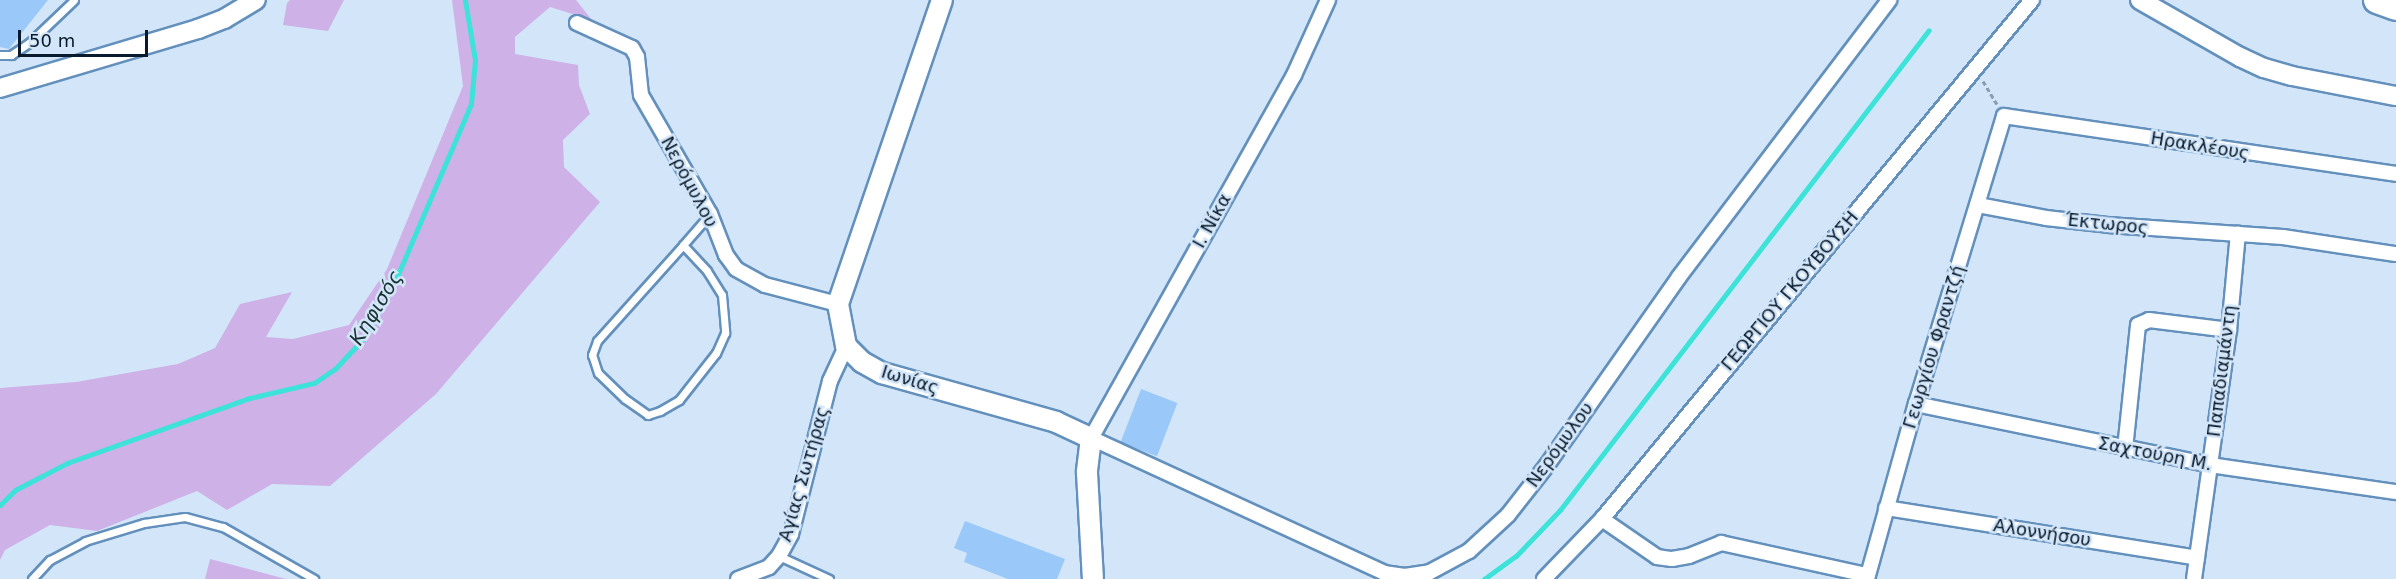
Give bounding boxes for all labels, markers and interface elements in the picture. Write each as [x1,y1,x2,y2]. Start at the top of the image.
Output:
scale bar [21,18,152,56]
text: 50 m [29,30,75,51]
street label: Ηρακλέους [2149,128,2251,164]
street label: Νερόμυλου [656,133,722,231]
street label: Ι. Νίκα [1188,190,1236,252]
street label: ΓΕΩΡΓΙΟΥ ΓΚΟΥΒΟΥΣΗ [1717,207,1863,375]
street label: Έκτωρος [2065,209,2149,239]
street label: Γεωργίου Φραντζή [1899,263,1969,431]
water label: Κηφισός [344,267,408,349]
street label: Παπαδιαμάντη [2203,304,2241,438]
street label: Ιωνίας [879,361,941,399]
street label: Νερόμυλου [1522,398,1598,492]
street label: Αγίας Σωτήρας [774,404,834,544]
street label: Σαχτούρη Μ. [2096,432,2214,476]
street label: Αλοννήσου [1992,515,2092,551]

